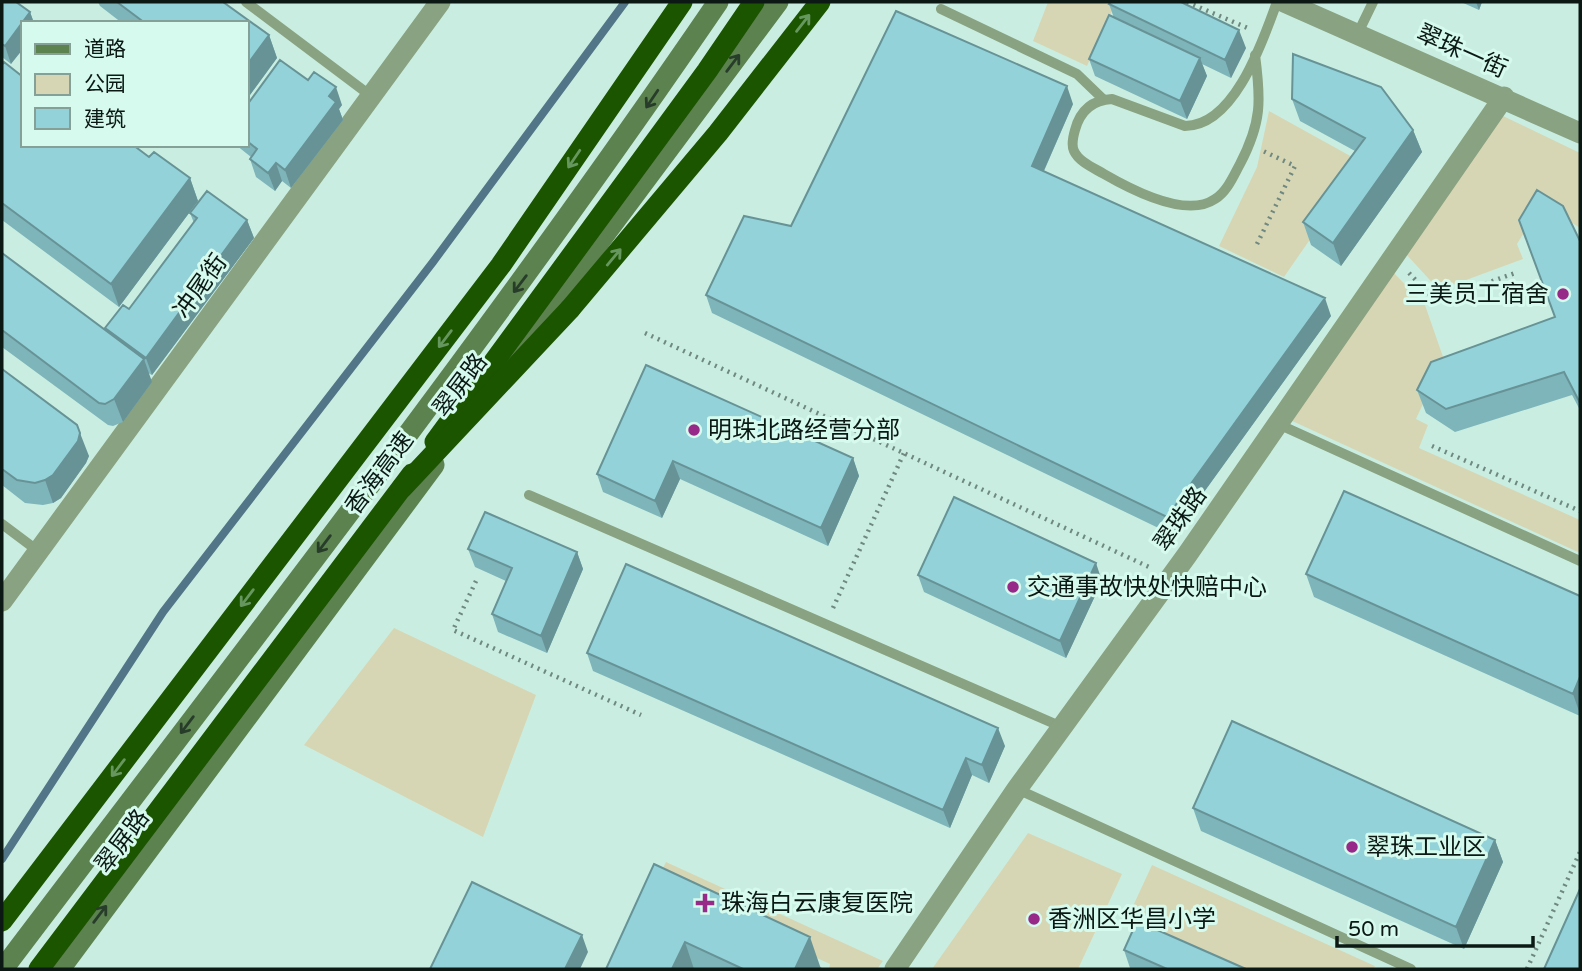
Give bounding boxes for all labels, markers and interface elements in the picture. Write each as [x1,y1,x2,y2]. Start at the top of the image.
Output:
one-way arrow [796,14,811,33]
street label: 翠珠一街 [1412,19,1512,84]
legend [21,21,248,147]
text: 道路 [84,37,126,62]
one-way arrow [725,54,740,73]
text: 公园 [84,72,126,97]
one-way arrow [645,88,659,108]
text: 建筑 [84,107,126,132]
one-way arrow [567,149,581,168]
one-way arrow [606,248,622,266]
street label: 冲尾街 [168,249,233,324]
one-way arrow [513,274,527,293]
place label: 三美员工宿舍 [1405,280,1549,309]
marker: 三美员工宿舍 [1555,286,1571,302]
one-way arrow [437,329,452,348]
street label: 翠屏路 [427,348,494,423]
place label: 明珠北路经营分部 [708,416,900,445]
marker: 明珠北路经营分部 [686,422,702,438]
street label: 香海高速 [339,426,420,520]
street label: 翠珠路 [1148,481,1213,557]
one-way arrow [317,534,332,553]
place label: 交通事故快处快赔中心 [1027,573,1267,602]
marker: 交通事故快处快赔中心 [1005,579,1021,595]
one-way arrow [240,588,255,606]
one-way arrow [180,716,195,735]
one-way arrow [111,758,125,777]
street label: 翠屏路 [89,804,156,879]
place label: 翠珠工业区 [1366,833,1486,862]
marker: 翠珠工业区 [1344,839,1360,855]
place label: 珠海白云康复医院 [721,889,913,918]
marker: 珠海白云康复医院 [695,893,715,913]
scale bar [1337,904,1533,948]
place label: 香洲区华昌小学 [1048,905,1216,934]
one-way arrow [93,906,108,924]
marker: 香洲区华昌小学 [1026,911,1042,927]
text: 50 m [1348,917,1399,942]

